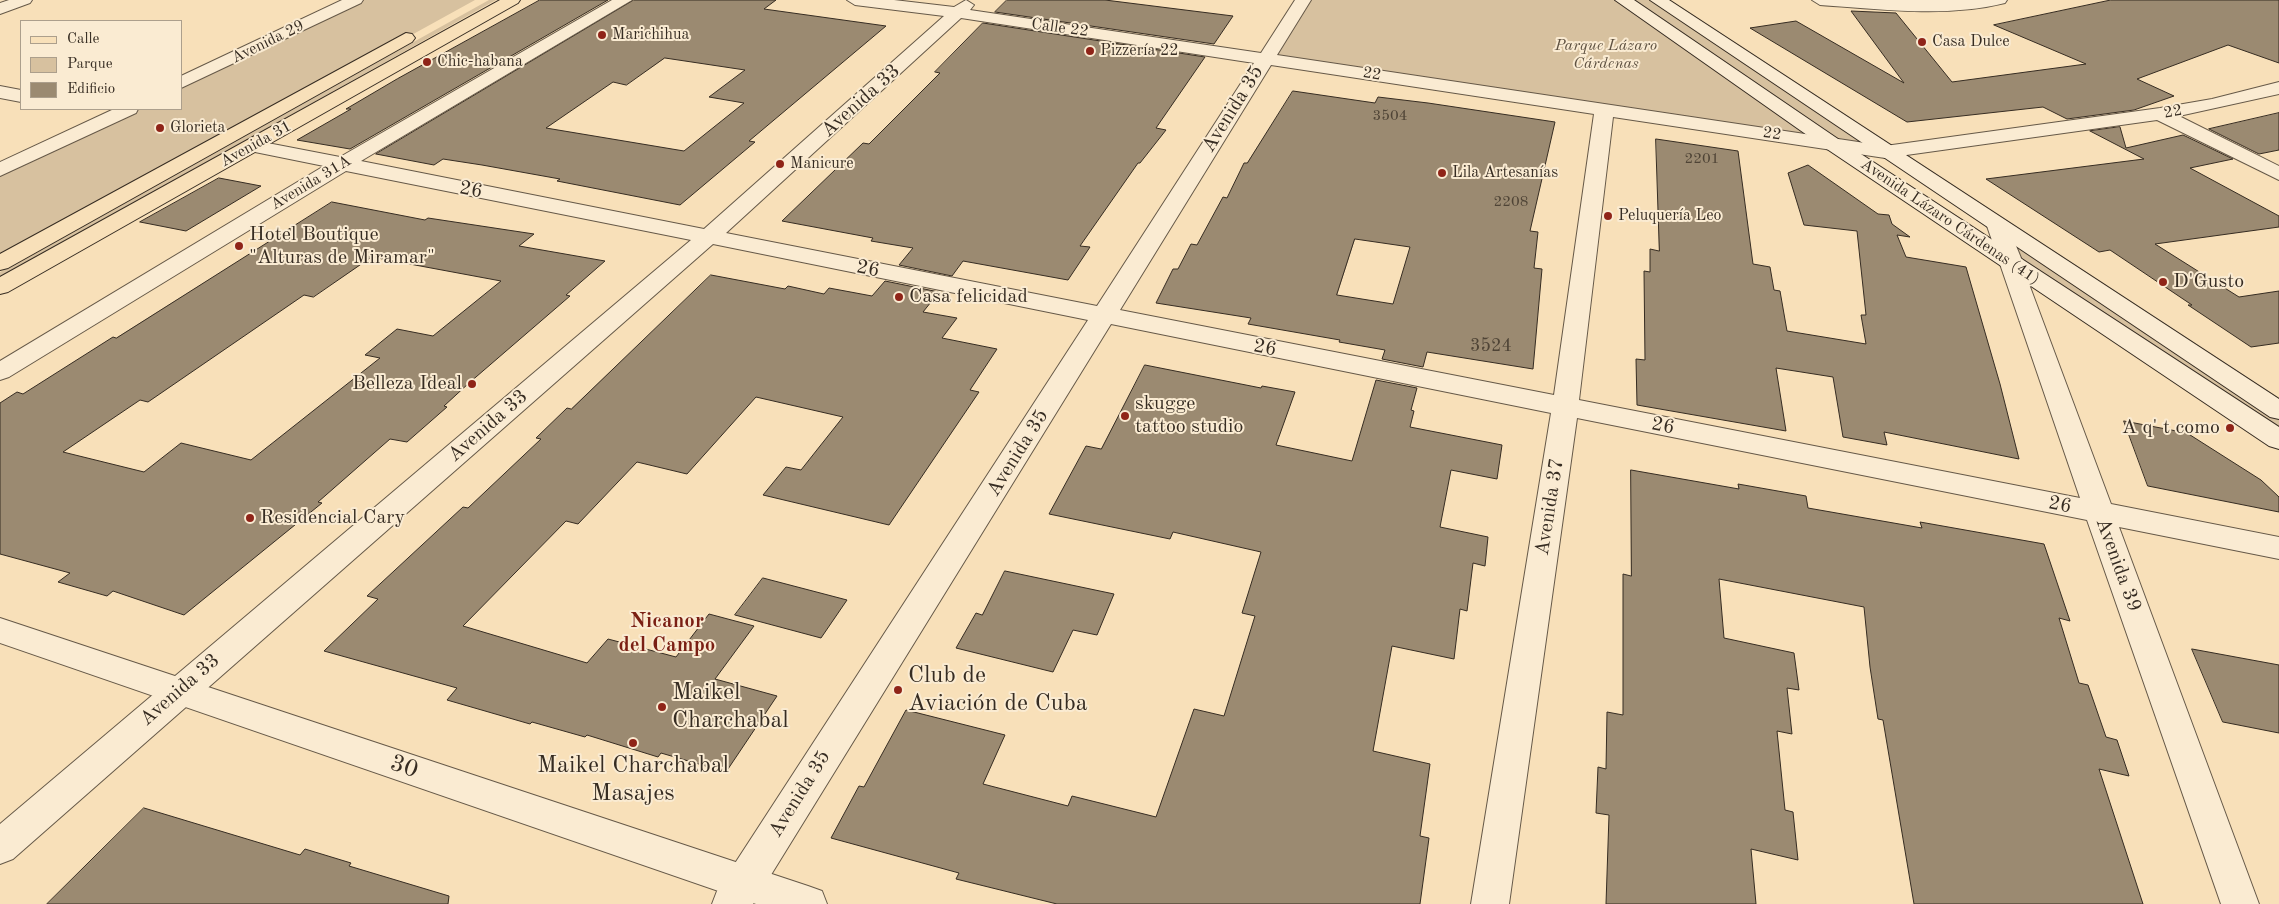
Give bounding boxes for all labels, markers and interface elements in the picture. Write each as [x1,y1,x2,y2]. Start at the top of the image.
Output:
street label: Calle 22 [1030,14,1090,42]
street label: Avenida 29 [229,16,307,68]
legend [20,20,182,110]
place label: Marichihua [612,25,689,45]
marker: Marichihua [596,29,608,41]
text: Calle [67,32,99,47]
place label: Casa Dulce [1932,32,2010,52]
park label: Parque Lázaro Cárdenas [1555,36,1657,74]
marker: Casa Dulce [1916,36,1928,48]
place label: Pizzería 22 [1100,41,1178,61]
marker: Pizzería 22 [1084,45,1096,57]
place label: Chic-habana [437,52,523,72]
marker: Chic-habana [421,56,433,68]
text: Parque [67,57,113,72]
street label: Avenida 33 [816,59,906,143]
street label: Avenida 35 [1197,61,1269,157]
street label: 22 [1361,63,1383,85]
text: Edificio [67,82,115,97]
street label: 22 [2162,101,2184,123]
house number: 3504 [1373,107,1407,125]
street label: Avenida 31 [217,117,295,171]
place label: Glorieta [170,118,226,138]
marker: Glorieta [154,122,166,134]
street label: 22 [1761,123,1783,145]
house number: 2201 [1685,150,1719,168]
street label: Avenida 31A [267,151,355,215]
place label: Manicure [790,154,854,174]
street label: Avenida Lázaro Cárdenas (41) [1857,155,2043,289]
marker: Manicure [774,158,786,170]
place label: Lila Artesanías [1452,163,1558,183]
marker: Lila Artesanías [1436,167,1448,179]
street label: 26 [457,176,485,204]
house number: 2208 [1494,193,1528,211]
place label: Peluquería Leo [1618,206,1721,226]
marker: Peluquería Leo [1602,210,1614,222]
place label: Hotel Boutique "Alturas de Miramar" [249,223,435,270]
marker: Hotel Boutique "Alturas de Miramar" [233,240,245,252]
street label: 26 [854,255,882,283]
place label: D'Gusto [2173,270,2244,294]
marker: D'Gusto [2157,276,2169,288]
place label: Casa felicidad [909,285,1028,309]
marker: Casa felicidad [893,291,905,303]
street label: 26 [1251,334,1279,362]
house number: 3524 [1470,335,1512,357]
place label: Belleza Ideal [352,372,462,396]
marker: Belleza Ideal [466,378,478,390]
street label: Avenida 33 [443,385,533,467]
place label: skugge tattoo studio [1135,392,1243,439]
street label: Avenida 35 [982,405,1054,501]
marker: skugge tattoo studio [1119,410,1131,422]
street label: 26 [1649,412,1677,440]
place label: A q' t como [2122,416,2220,440]
marker: A q' t como [2224,422,2236,434]
street label: Avenida 37 [1530,457,1570,557]
street label: 26 [2046,491,2074,519]
place label: Residencial Cary [260,506,405,530]
marker: Residencial Cary [244,512,256,524]
street label: Avenida 39 [2090,515,2146,615]
district label: Nicanor del Campo [619,608,715,658]
street label: Avenida 33 [135,649,225,731]
place label: Club de Aviación de Cuba [908,662,1088,718]
place label: Maikel Charchabal [672,679,789,735]
marker: Club de Aviación de Cuba [892,684,904,696]
marker: Maikel Charchabal [656,701,668,713]
marker: Maikel Charchabal Masajes [627,737,639,749]
street label: Avenida 35 [764,746,836,842]
street label: 30 [386,749,422,785]
place label: Maikel Charchabal Masajes [537,752,729,808]

